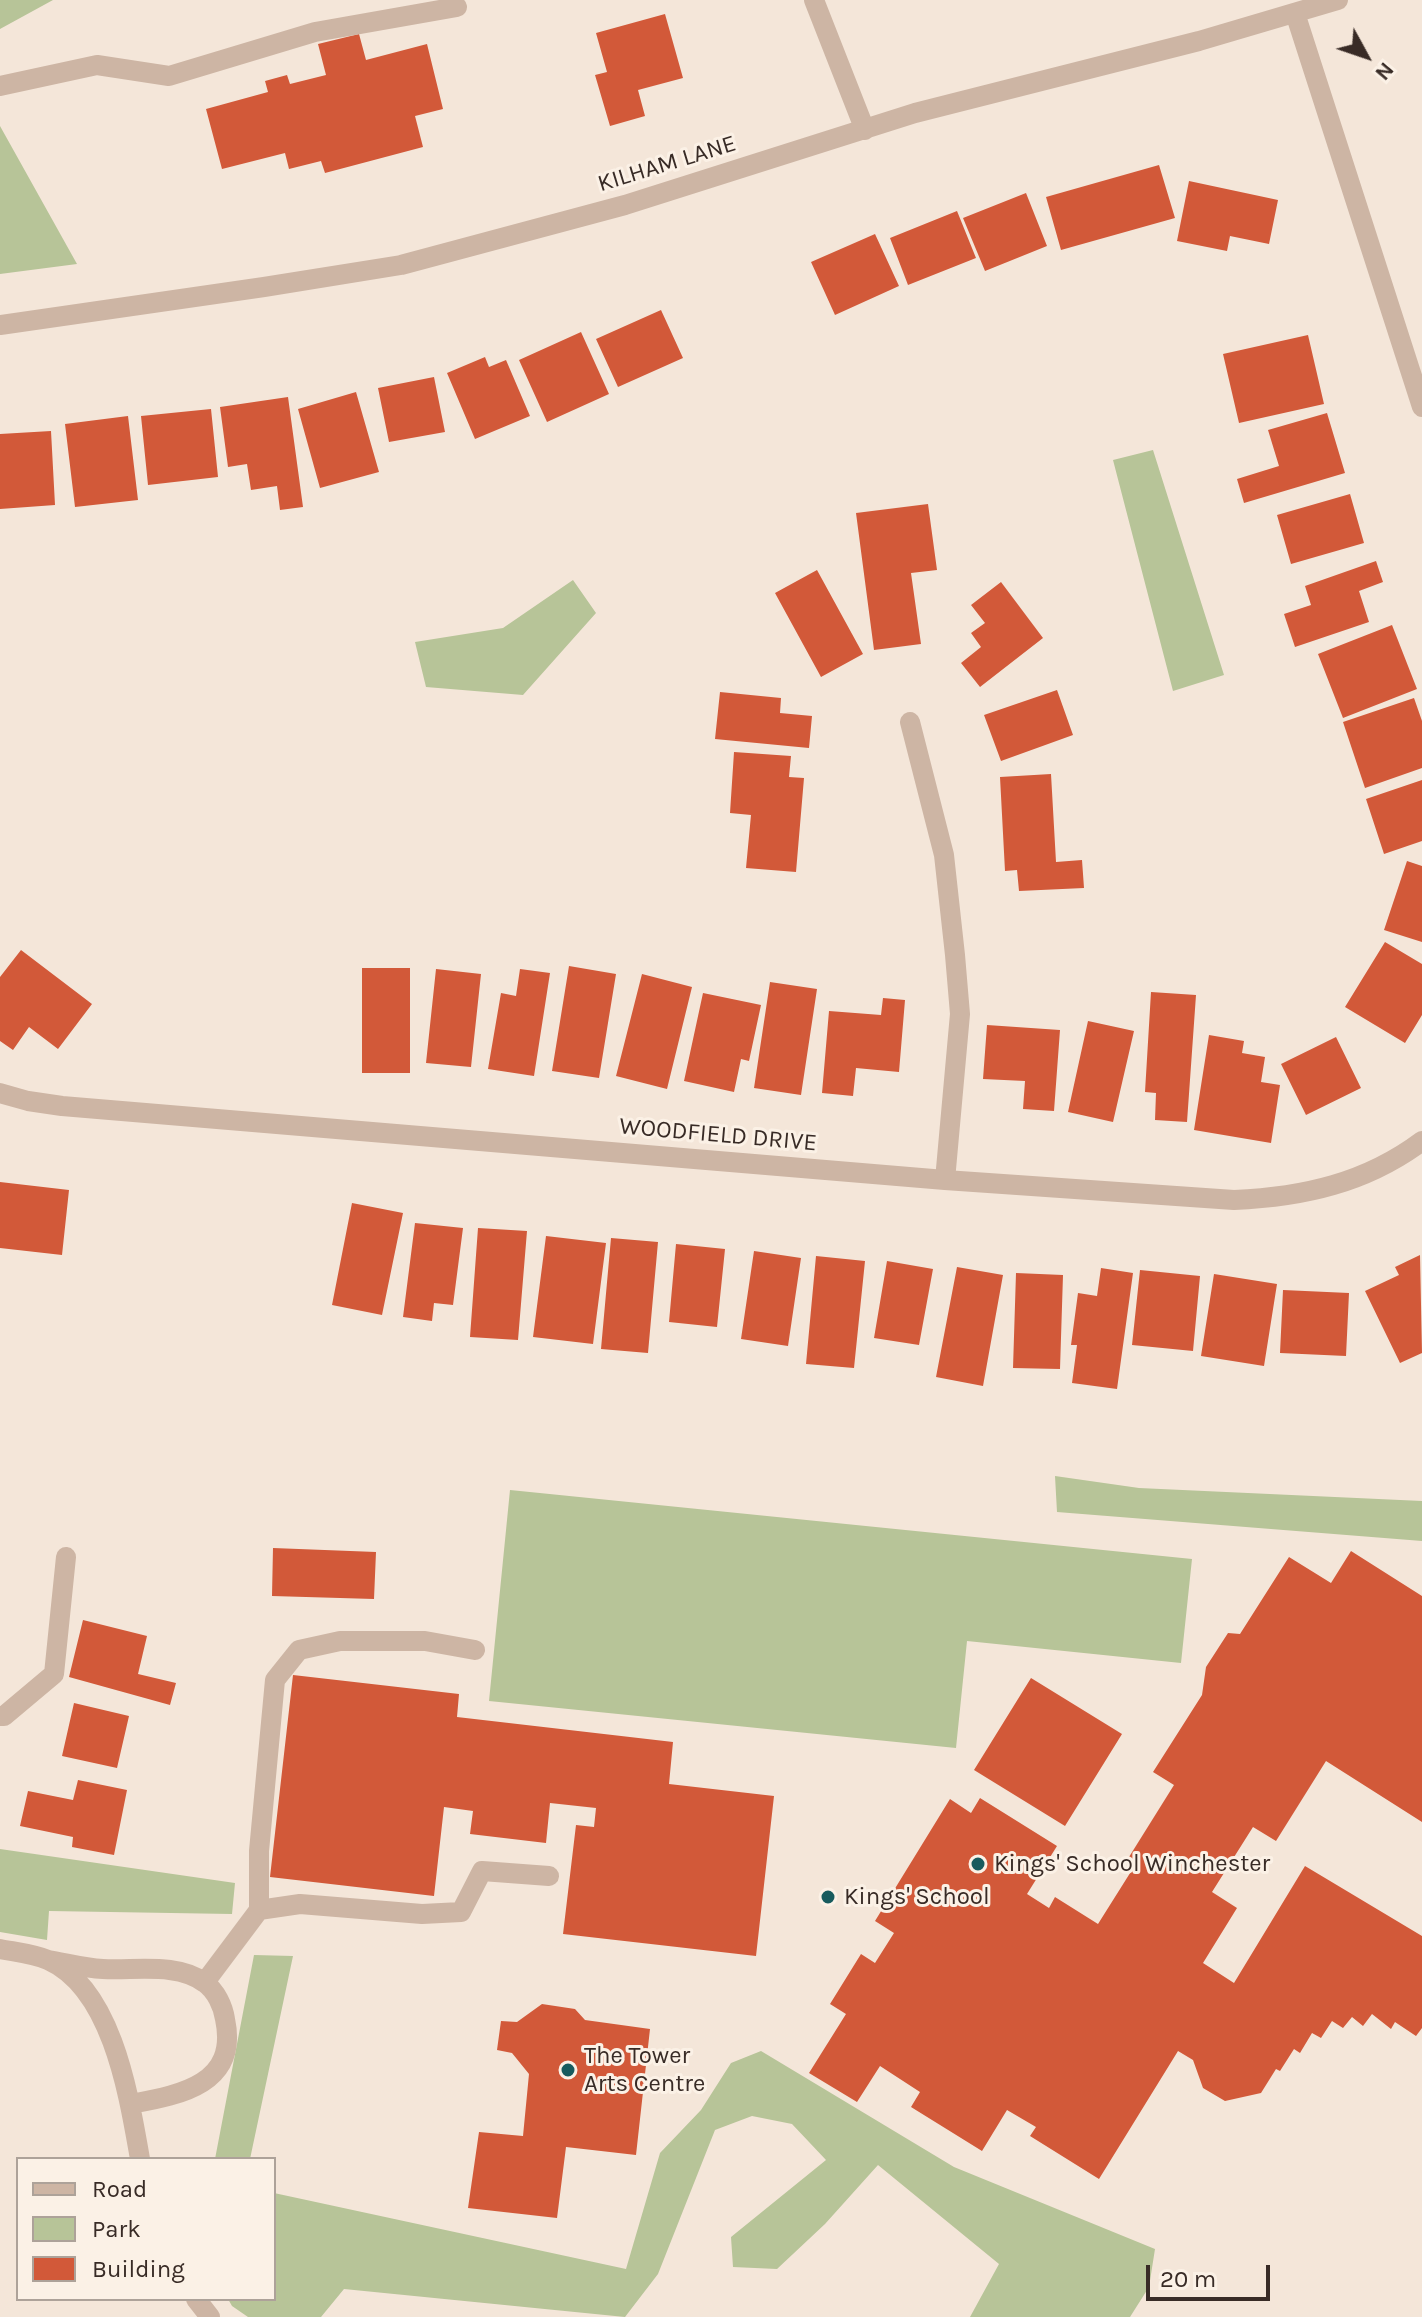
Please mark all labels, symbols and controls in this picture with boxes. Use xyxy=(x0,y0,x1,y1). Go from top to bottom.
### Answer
north arrow xyxy=(1326,16,1406,96)
text: N xyxy=(1369,57,1399,86)
street label: KILHAM LANE xyxy=(594,129,740,199)
street label: WOODFIELD DRIVE xyxy=(618,1112,818,1158)
place label: Kings' School Winchester xyxy=(994,1850,1270,1878)
marker: Kings' School Winchester xyxy=(969,1855,987,1873)
place label: Kings' School xyxy=(844,1883,990,1911)
marker: Kings' School xyxy=(819,1888,837,1906)
place label: The Tower Arts Centre xyxy=(584,2042,705,2098)
marker: The Tower Arts Centre xyxy=(559,2061,577,2079)
legend xyxy=(16,2157,276,2301)
text: Road xyxy=(92,2175,147,2203)
text: Park xyxy=(92,2215,141,2243)
scale bar xyxy=(1150,2249,1274,2299)
text: Building xyxy=(92,2255,185,2283)
text: 20 m xyxy=(1160,2265,1216,2293)

